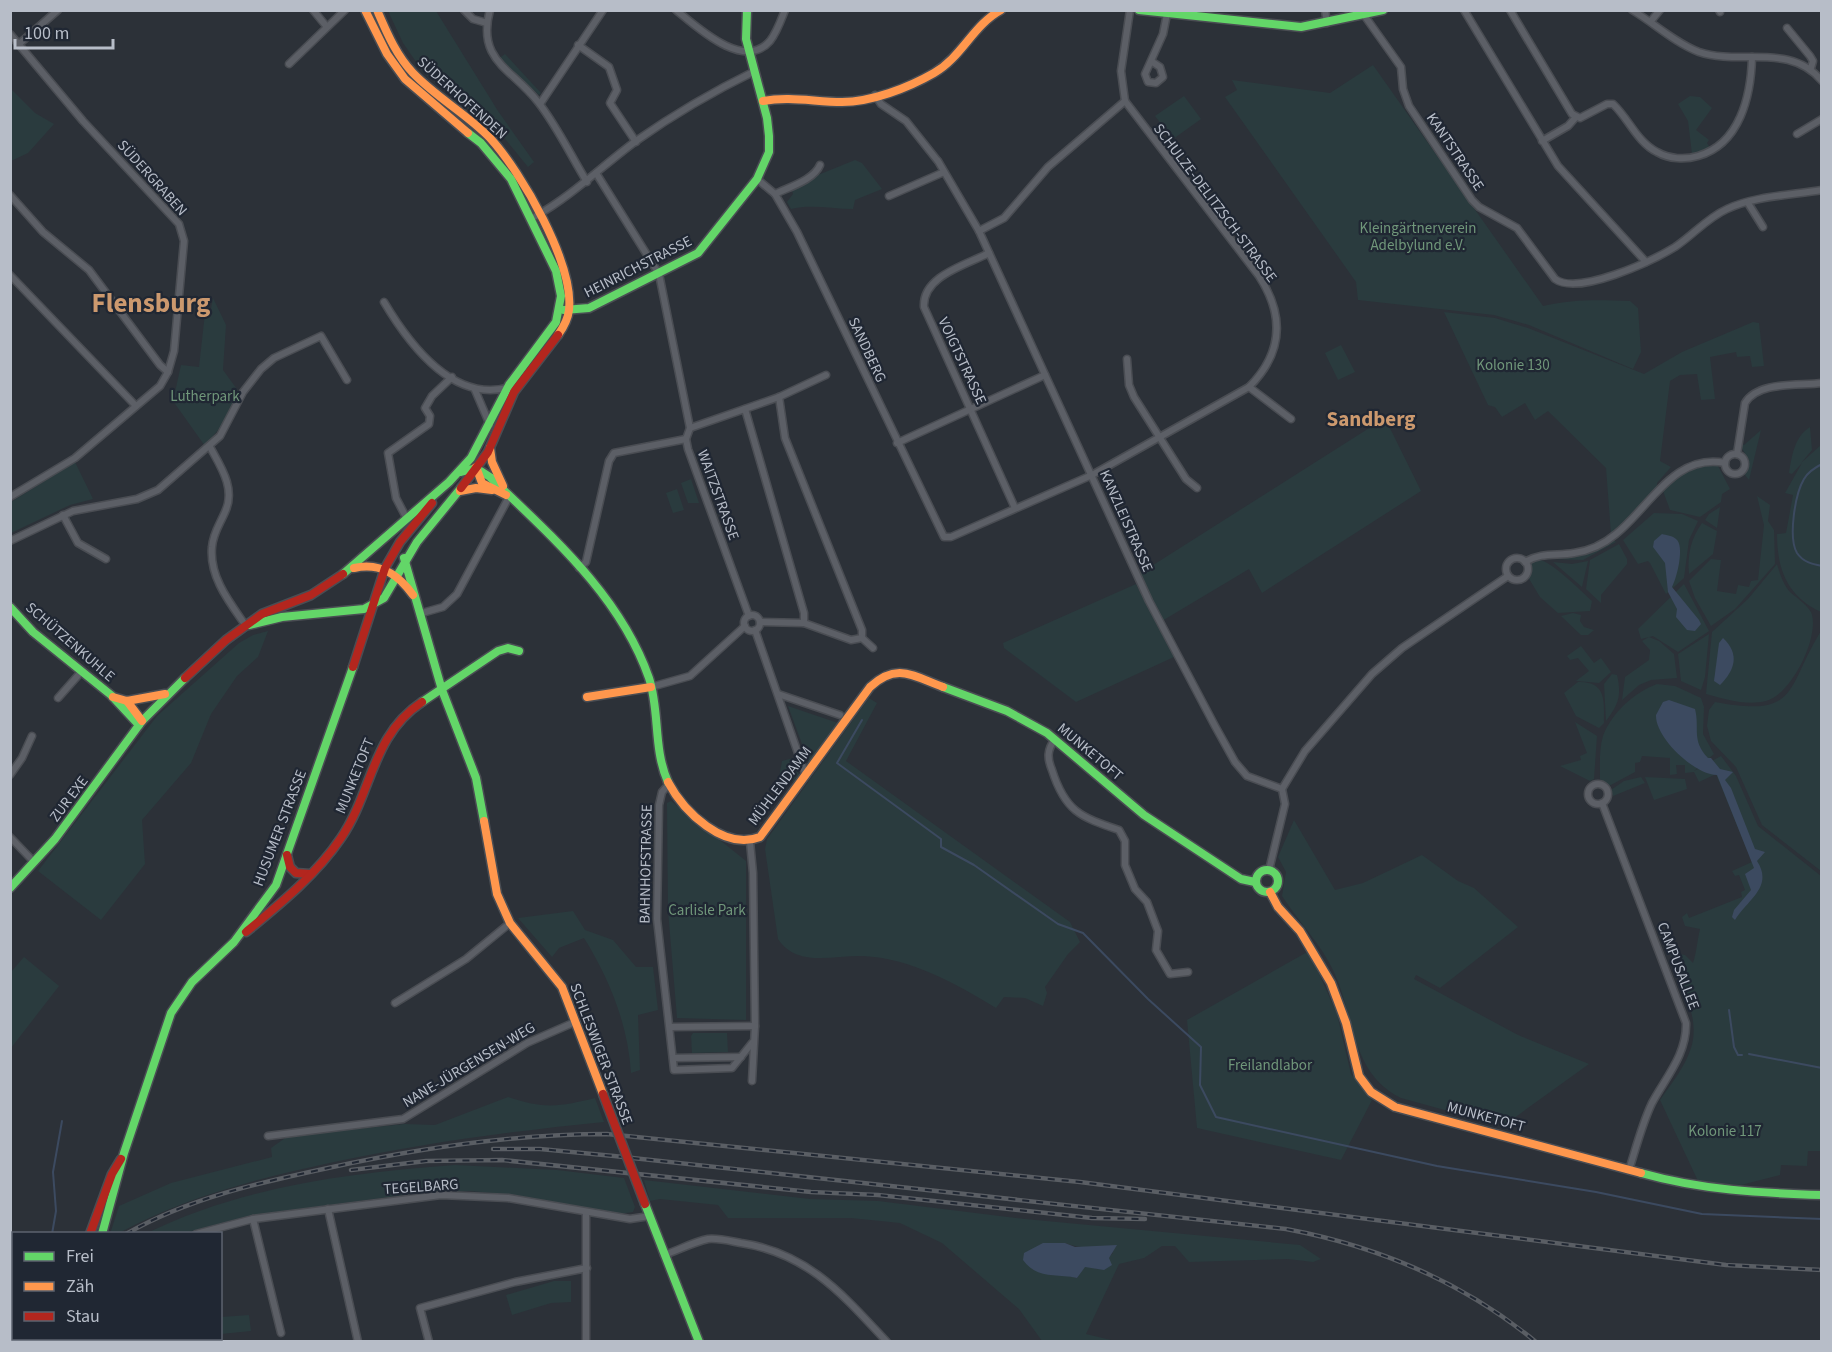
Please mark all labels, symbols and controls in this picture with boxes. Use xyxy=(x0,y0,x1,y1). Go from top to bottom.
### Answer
scale bar xyxy=(15,12,112,50)
text: 100 m xyxy=(24,21,69,46)
street label: SÜDERHOFENDEN xyxy=(412,52,512,144)
street label: KANTSTRASSE xyxy=(1421,109,1489,195)
street label: SCHULZE-DELITZSCH-STRASSE xyxy=(1148,119,1282,287)
street label: SÜDERGRABEN xyxy=(112,135,192,221)
park label: Kleingärtnerverein Adelbylund e.V. xyxy=(1359,218,1477,256)
street label: HEINRICHSTRASSE xyxy=(581,231,696,303)
district label: Flensburg xyxy=(92,284,211,323)
street label: SANDBERG xyxy=(843,314,891,386)
street label: VOIGTSTRASSE xyxy=(933,314,991,408)
park label: Kolonie 130 xyxy=(1476,355,1550,376)
park label: Lutherpark xyxy=(170,386,240,407)
district label: Sandberg xyxy=(1326,404,1416,434)
street label: WAITZSTRASSE xyxy=(692,447,744,543)
street label: KANZLEISTRASSE xyxy=(1094,467,1158,575)
street label: SCHÜTZENKUHLE xyxy=(21,597,119,687)
street label: MUNKETOFT xyxy=(1053,718,1127,786)
street label: MUNKETOFT xyxy=(330,735,380,817)
street label: MÜHLENDAMM xyxy=(743,742,817,830)
street label: HUSUMER STRASSE xyxy=(248,767,312,889)
street label: ZUR EXE xyxy=(45,772,93,826)
street label: BAHNHOFSTRASSE xyxy=(634,804,658,924)
park label: Carlisle Park xyxy=(668,900,746,921)
street label: CAMPUSALLEE xyxy=(1652,919,1704,1013)
street label: SCHLESWIGER STRASSE xyxy=(564,980,638,1128)
street label: NANE-JÜRGENSEN-WEG xyxy=(399,1017,539,1113)
park label: Freilandlabor xyxy=(1228,1055,1313,1076)
street label: MUNKETOFT xyxy=(1445,1097,1527,1137)
park label: Kolonie 117 xyxy=(1688,1121,1762,1142)
street label: TEGELBARG xyxy=(383,1174,459,1200)
legend xyxy=(12,1232,222,1340)
text: Frei xyxy=(66,1244,94,1269)
text: Zäh xyxy=(66,1274,94,1299)
text: Stau xyxy=(66,1304,100,1329)

